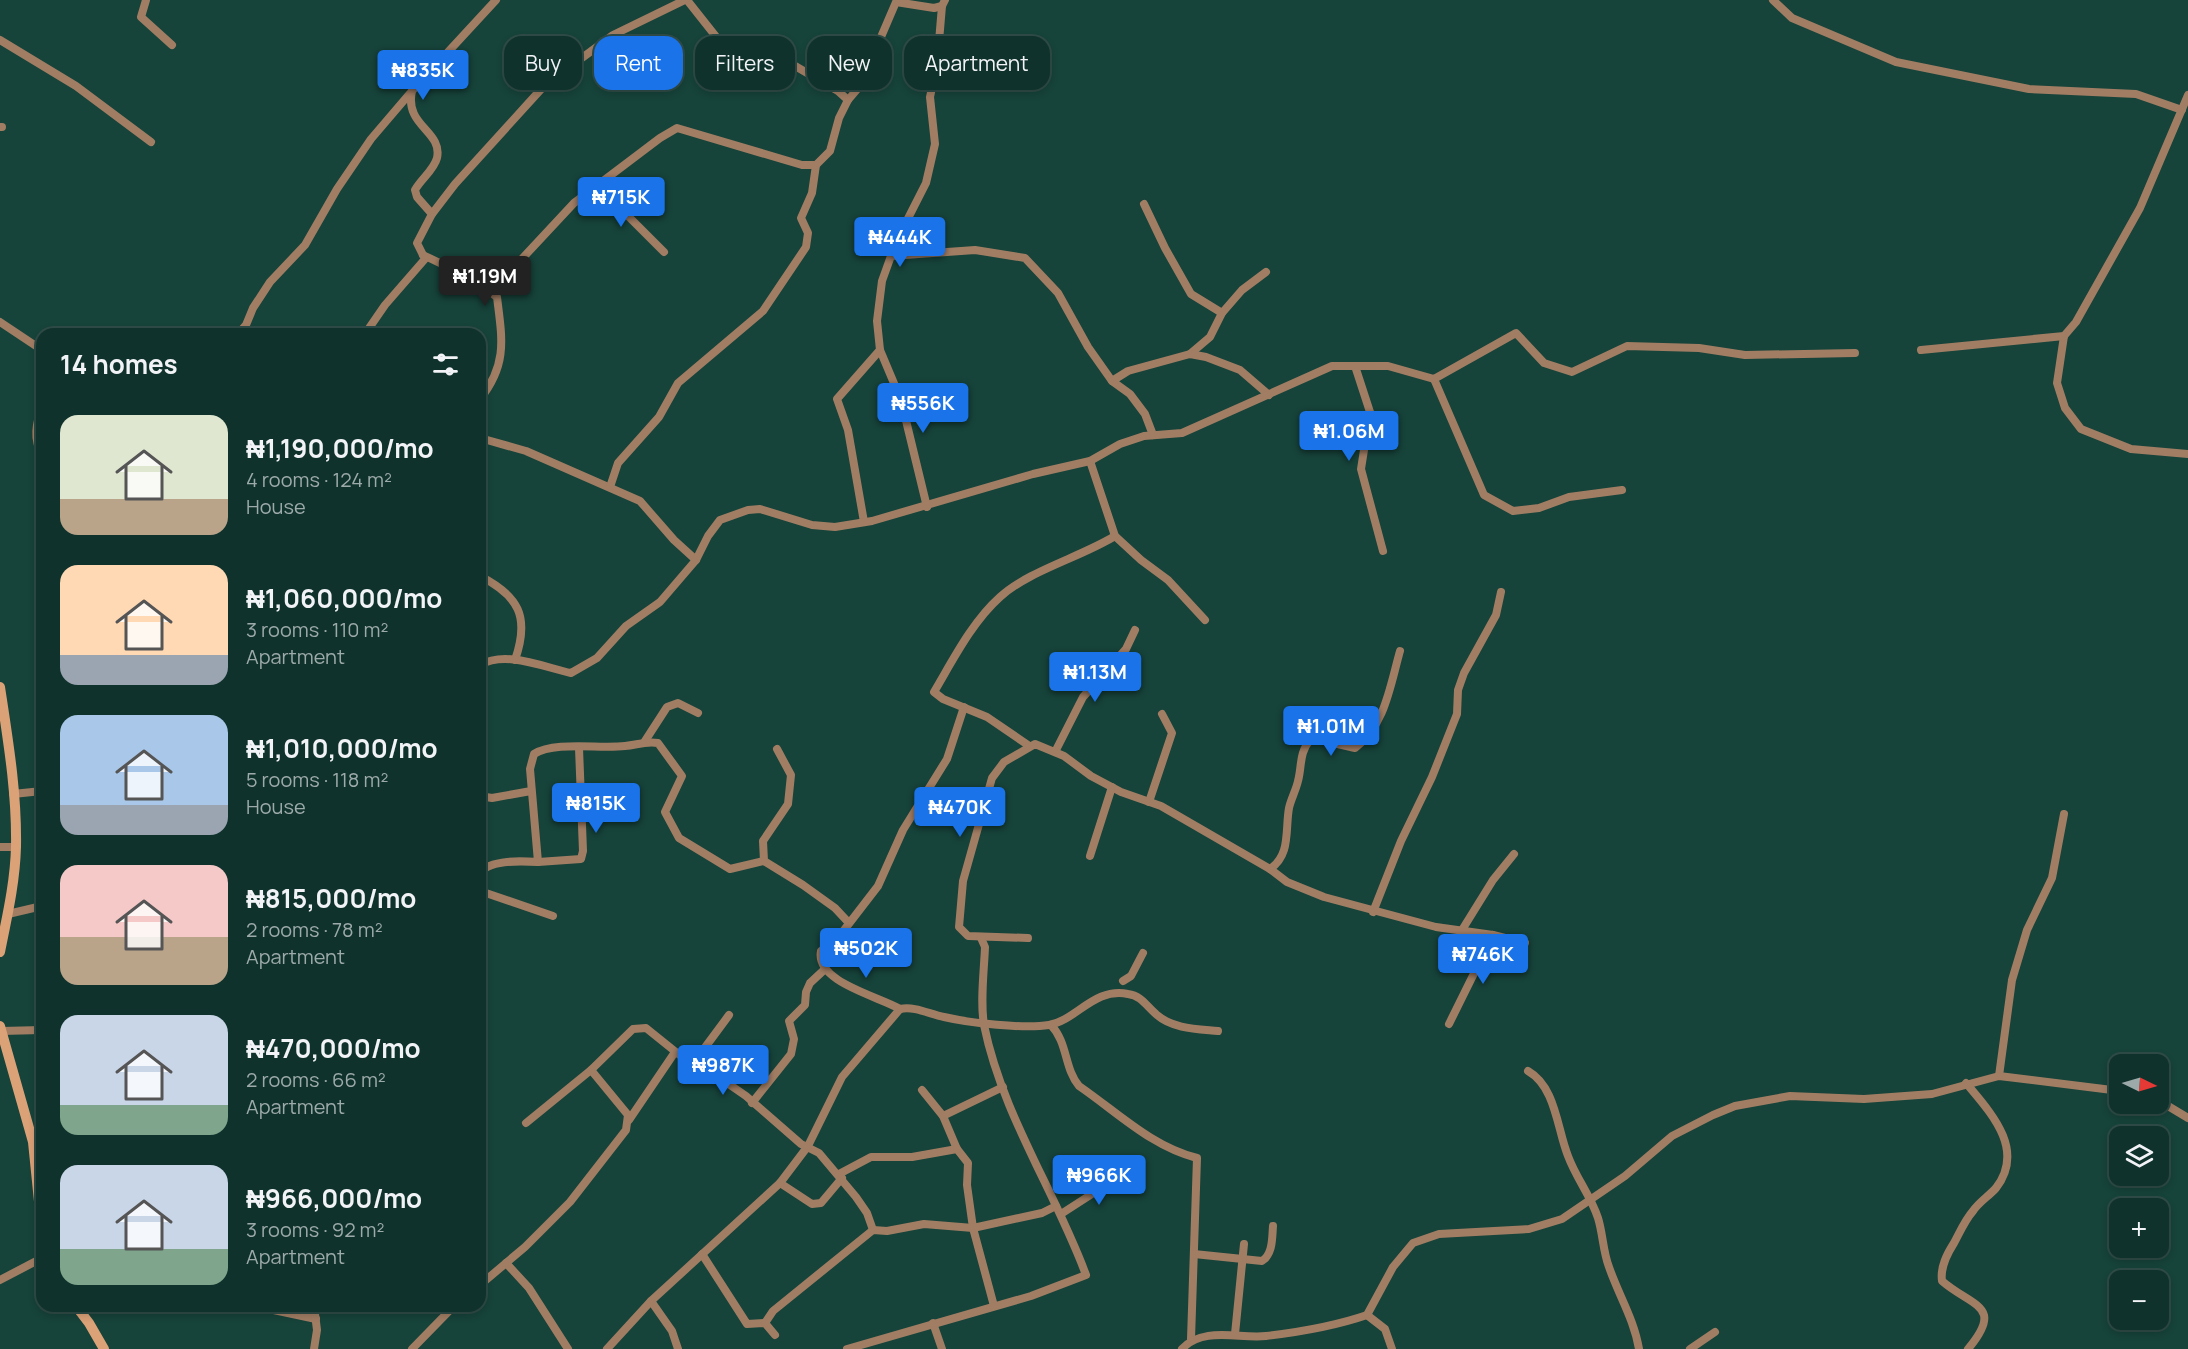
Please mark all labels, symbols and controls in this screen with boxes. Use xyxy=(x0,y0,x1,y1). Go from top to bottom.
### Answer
chip: Buy xyxy=(504,36,582,90)
chip: Rent xyxy=(594,36,683,90)
chip: Filters xyxy=(695,36,795,90)
chip: New xyxy=(807,36,892,90)
chip: Apartment xyxy=(904,36,1050,90)
pin: ₦835K xyxy=(381,50,465,101)
text: ₦835K xyxy=(392,56,454,83)
pin: ₦715K xyxy=(579,177,663,228)
text: ₦715K xyxy=(592,183,650,210)
pin: ₦444K xyxy=(858,217,942,268)
text: ₦444K xyxy=(868,223,932,250)
pin: ₦1.19M xyxy=(436,256,534,307)
text: ₦1.19M xyxy=(453,262,517,289)
text: 14 homes xyxy=(60,346,178,382)
icon: filters xyxy=(429,348,462,381)
pin: ₦556K xyxy=(881,383,965,434)
text: ₦556K xyxy=(891,389,955,416)
pin: ₦1.06M xyxy=(1300,411,1398,462)
text: ₦1.06M xyxy=(1313,417,1385,444)
text: ₦1,190,000/mo xyxy=(246,430,433,466)
icon: home xyxy=(108,439,180,511)
text: 4 rooms · 124 m² xyxy=(246,466,392,493)
text: House xyxy=(246,493,306,520)
text: ₦1,060,000/mo xyxy=(246,580,442,616)
icon: home xyxy=(108,589,180,661)
text: 3 rooms · 110 m² xyxy=(246,616,388,643)
text: Apartment xyxy=(246,643,345,670)
pin: ₦1.13M xyxy=(1046,652,1144,703)
text: ₦1.13M xyxy=(1063,658,1127,685)
pin: ₦1.01M xyxy=(1282,706,1380,757)
text: ₦1.01M xyxy=(1297,712,1365,739)
text: ₦1,010,000/mo xyxy=(246,730,438,766)
icon: home xyxy=(108,739,180,811)
text: 5 rooms · 118 m² xyxy=(246,766,388,793)
pin: ₦815K xyxy=(554,783,638,834)
pin: ₦470K xyxy=(918,787,1002,838)
text: ₦815K xyxy=(566,789,626,816)
text: House xyxy=(246,793,306,820)
text: ₦470K xyxy=(928,793,992,820)
text: ₦815,000/mo xyxy=(246,880,416,916)
icon: home xyxy=(108,889,180,961)
text: 2 rooms · 78 m² xyxy=(246,916,383,943)
pin: ₦502K xyxy=(824,928,908,979)
text: ₦502K xyxy=(834,934,898,961)
pin: ₦746K xyxy=(1441,934,1525,985)
text: ₦746K xyxy=(1452,940,1514,967)
text: Apartment xyxy=(246,943,345,970)
text: ₦470,000/mo xyxy=(246,1030,421,1066)
icon: home xyxy=(108,1039,180,1111)
pin: ₦987K xyxy=(681,1045,765,1096)
text: ₦987K xyxy=(692,1051,754,1078)
north arrow xyxy=(2109,1054,2169,1114)
map controls xyxy=(2109,1054,2169,1330)
text: 2 rooms · 66 m² xyxy=(246,1066,386,1093)
text: Apartment xyxy=(246,1093,345,1120)
button: layers xyxy=(2109,1126,2169,1186)
pin: ₦966K xyxy=(1057,1155,1141,1206)
text: ₦966K xyxy=(1067,1161,1131,1188)
text: ₦966,000/mo xyxy=(246,1180,422,1216)
icon: home xyxy=(108,1189,180,1261)
button: + xyxy=(2109,1198,2169,1258)
text: 3 rooms · 92 m² xyxy=(246,1216,385,1243)
text: Apartment xyxy=(246,1243,345,1270)
button: − xyxy=(2109,1270,2169,1330)

